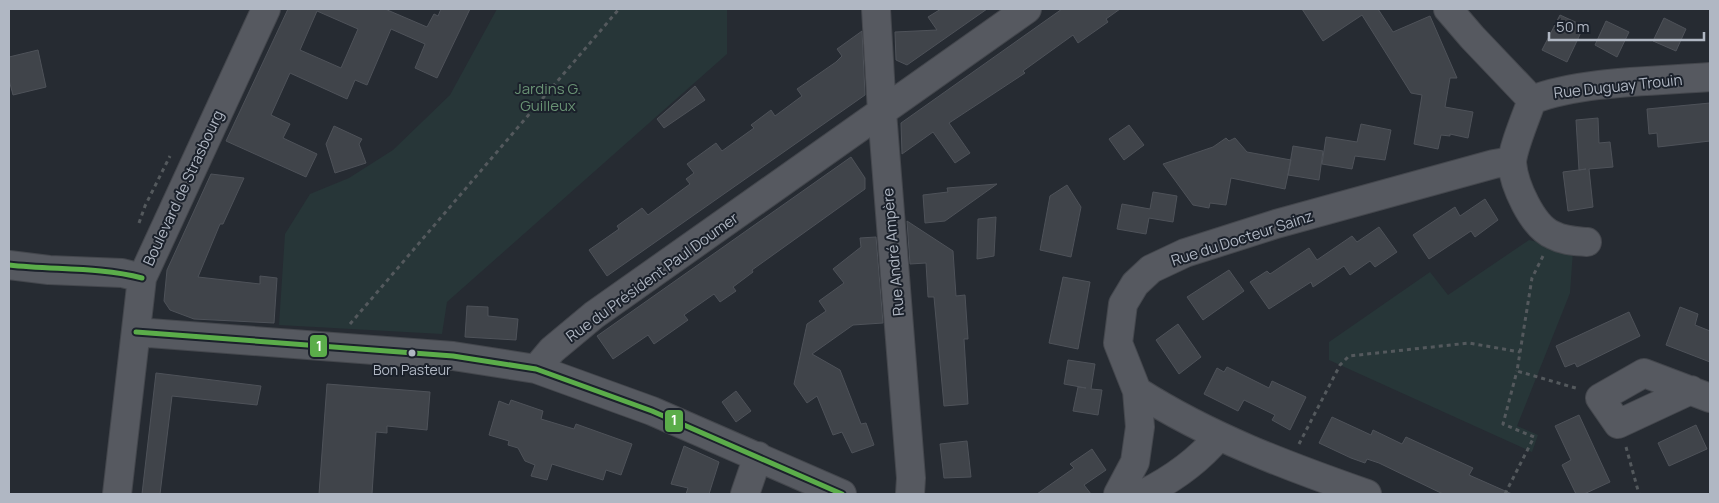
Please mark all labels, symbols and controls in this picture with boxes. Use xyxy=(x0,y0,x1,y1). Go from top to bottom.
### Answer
scale bar xyxy=(1549,10,1704,42)
text: 50 m xyxy=(1556,16,1590,37)
street label: Rue Duguay Trouin xyxy=(1553,69,1684,103)
park label: Jardins G. Guilleux xyxy=(515,78,581,116)
street label: Boulevard de Strasbourg xyxy=(138,107,228,269)
street label: Rue André Ampère xyxy=(877,187,909,317)
street label: Rue du Docteur Sainz xyxy=(1168,205,1316,271)
street label: Rue du Président Paul Doumer xyxy=(562,207,743,347)
line badge: 1 xyxy=(309,334,328,358)
text: 1 xyxy=(316,336,322,355)
marker: Bon Pasteur xyxy=(407,348,417,358)
place label: Bon Pasteur xyxy=(373,360,451,379)
line badge: 1 xyxy=(664,409,684,433)
text: 1 xyxy=(671,410,677,429)

